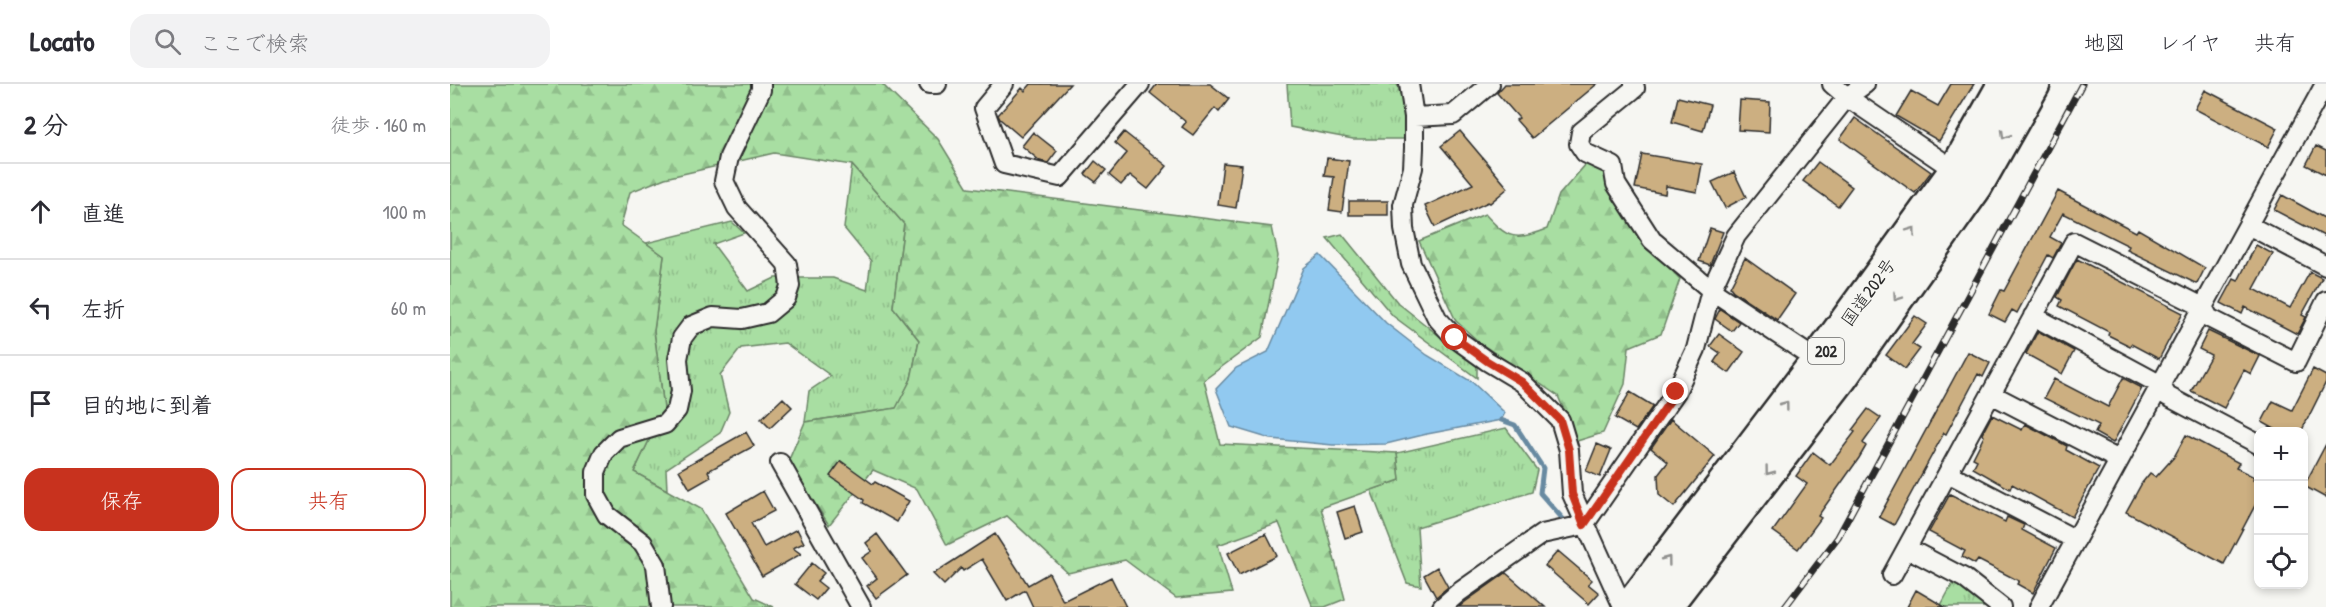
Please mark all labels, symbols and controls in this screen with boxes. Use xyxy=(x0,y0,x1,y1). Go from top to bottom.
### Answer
search box xyxy=(130,14,550,68)
text: Locato xyxy=(30,22,94,60)
icon: search xyxy=(151,25,184,58)
text: ここで検索 xyxy=(199,28,309,58)
text: 地図 xyxy=(2084,28,2126,57)
text: レイヤ xyxy=(2159,28,2221,57)
text: 共有 xyxy=(2254,28,2296,57)
text: 2 分 xyxy=(24,107,68,142)
text: 徒歩 · 160 m xyxy=(330,111,426,138)
one-way arrow xyxy=(2000,129,2012,139)
icon: ahead xyxy=(24,195,57,228)
text: 直進 xyxy=(81,198,125,228)
text: 100 m xyxy=(383,198,426,225)
one-way arrow xyxy=(1905,227,1916,238)
street label: 国道202号 xyxy=(1835,253,1901,331)
icon: left xyxy=(24,291,57,324)
one-way arrow xyxy=(1893,291,1904,302)
text: 左折 xyxy=(81,294,125,324)
text: 60 m xyxy=(391,294,426,321)
route start xyxy=(1441,324,1467,350)
road number: 202 xyxy=(1808,338,1844,364)
route end xyxy=(1662,378,1688,404)
icon: arrive xyxy=(24,387,57,420)
text: 目的地に到着 xyxy=(81,390,213,420)
one-way arrow xyxy=(1777,401,1788,412)
map controls xyxy=(2254,427,2308,589)
button: + xyxy=(2254,427,2308,481)
one-way arrow xyxy=(1765,464,1776,475)
button: 保存 xyxy=(24,468,219,531)
button: 共有 xyxy=(231,468,426,531)
button: − xyxy=(2254,481,2308,535)
button: locate xyxy=(2254,535,2308,589)
one-way arrow xyxy=(1659,556,1670,567)

